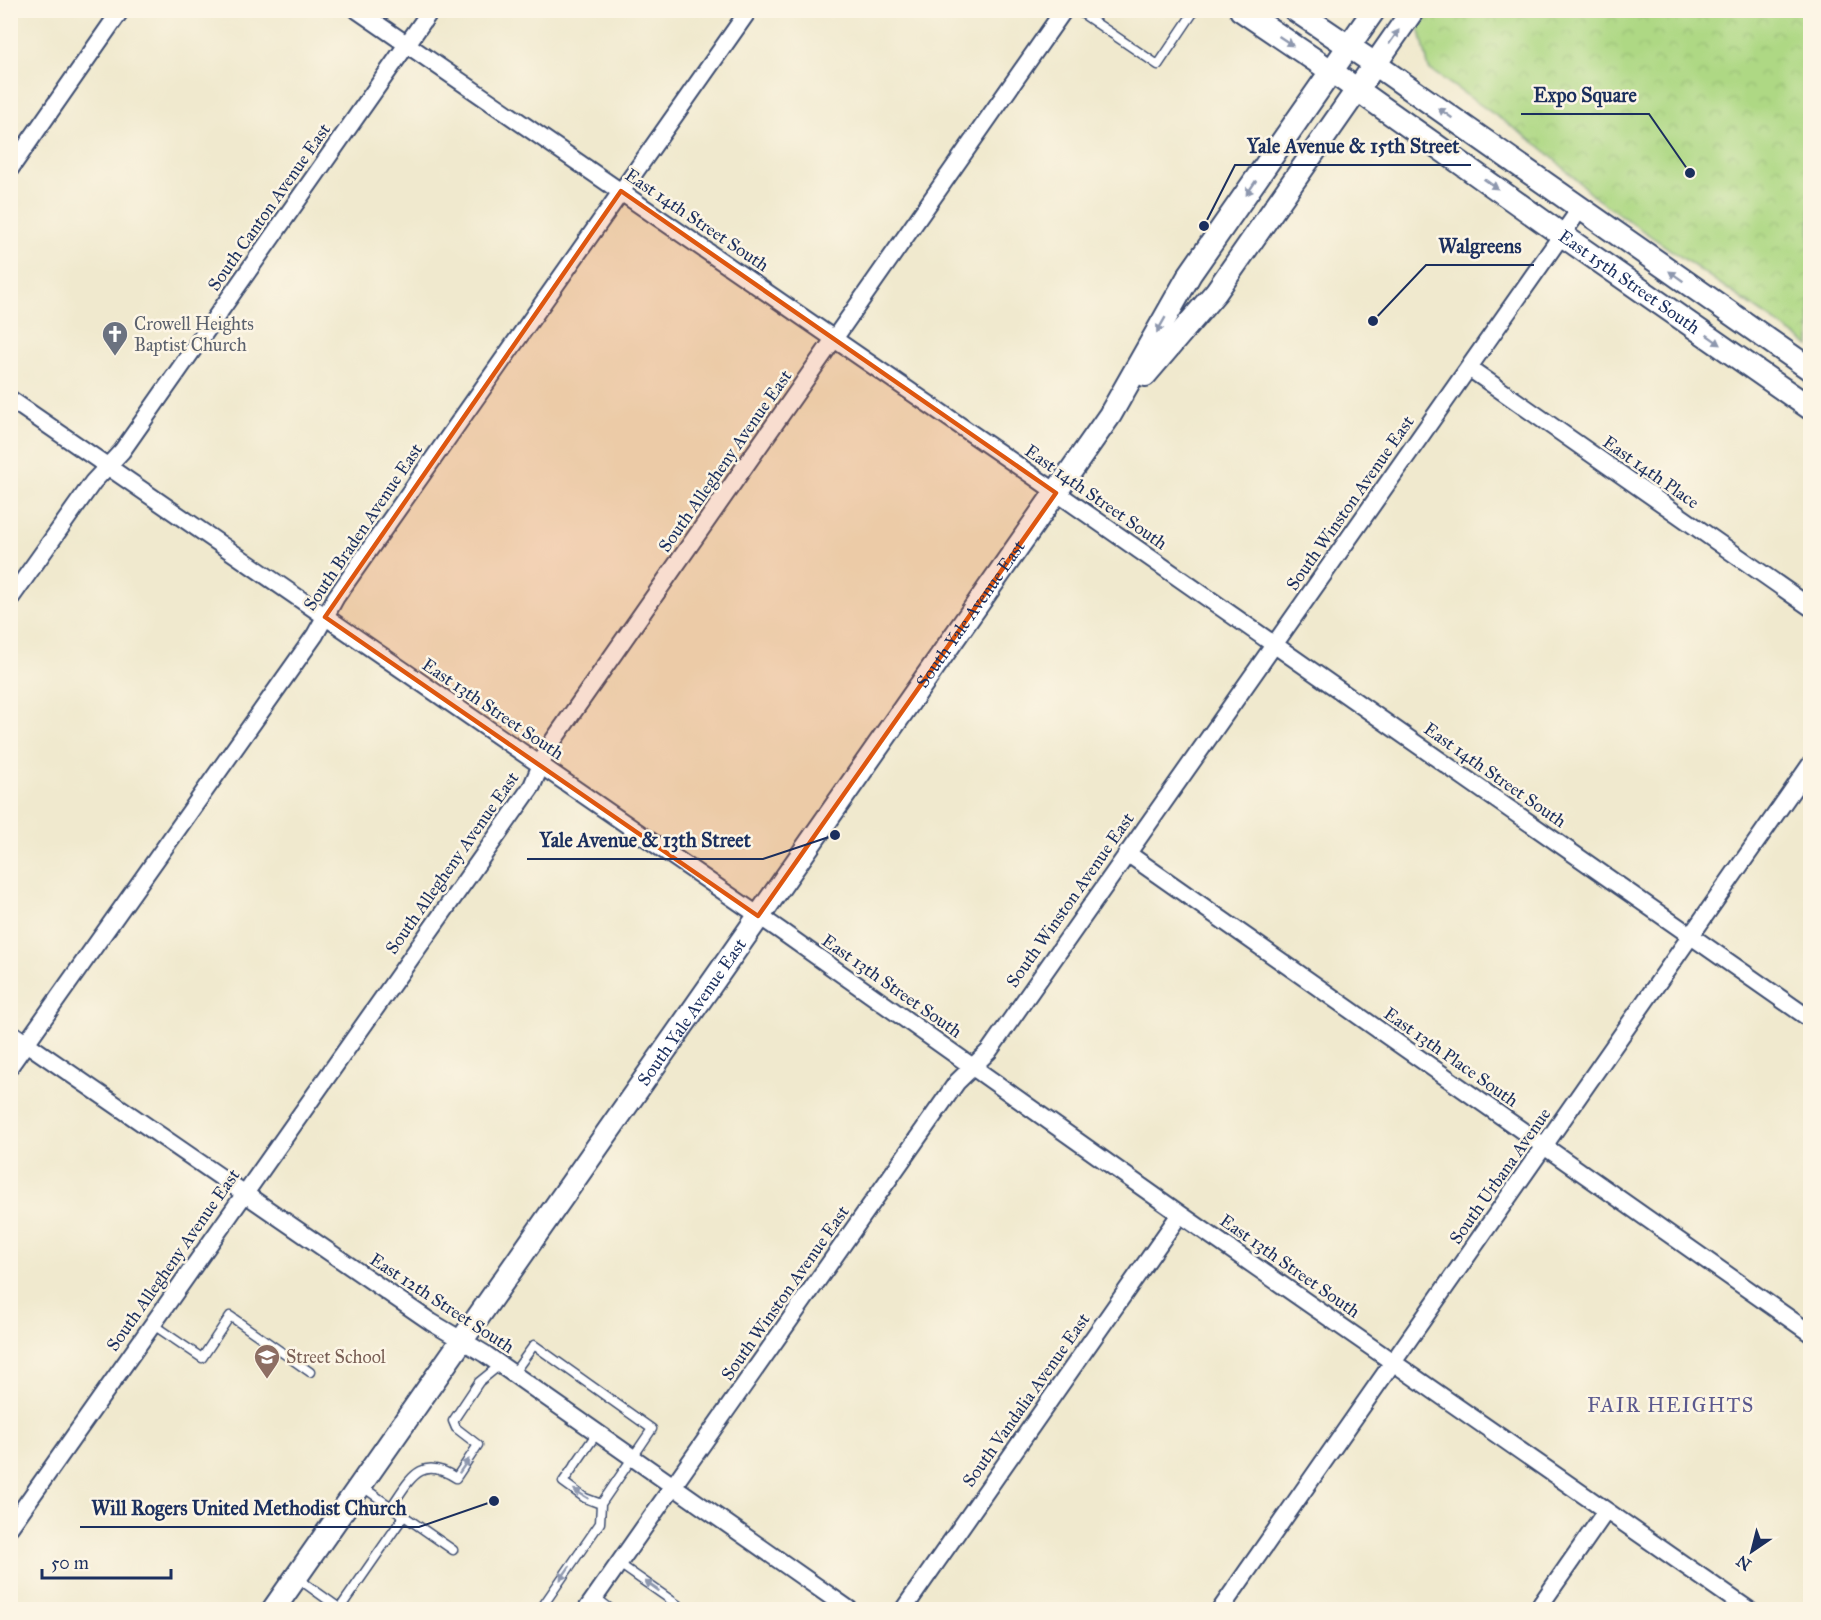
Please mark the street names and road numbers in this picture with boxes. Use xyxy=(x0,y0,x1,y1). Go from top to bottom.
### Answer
street label: South Canton Avenue East xyxy=(203,118,336,295)
street label: East 14th Street South xyxy=(621,164,773,276)
street label: East 15th Street South xyxy=(1554,225,1704,339)
street label: South Allegheny Avenue East xyxy=(654,365,798,557)
street label: South Winston Avenue East xyxy=(1281,411,1419,595)
street label: East 14th Place xyxy=(1599,431,1703,513)
street label: South Braden Avenue East xyxy=(299,439,428,615)
street label: East 14th Street South xyxy=(1021,440,1171,554)
street label: South Yale Avenue East xyxy=(911,536,1030,692)
street label: East 13th Street South xyxy=(418,653,568,765)
street label: East 14th Street South xyxy=(1420,718,1570,832)
street label: South Allegheny Avenue East xyxy=(381,767,525,959)
street label: South Winston Avenue East xyxy=(1001,808,1139,992)
street label: East 13th Street South xyxy=(818,929,966,1043)
street label: South Yale Avenue East xyxy=(633,934,751,1090)
street label: East 13th Place South xyxy=(1380,1002,1522,1112)
street label: South Urbana Avenue xyxy=(1445,1104,1555,1248)
street label: South Allegheny Avenue East xyxy=(102,1164,246,1356)
street label: South Winston Avenue East xyxy=(716,1201,854,1385)
street label: East 13th Street South xyxy=(1216,1209,1364,1323)
street label: East 12th Street South xyxy=(366,1248,518,1358)
street label: South Vandalia Avenue East xyxy=(958,1308,1095,1491)

